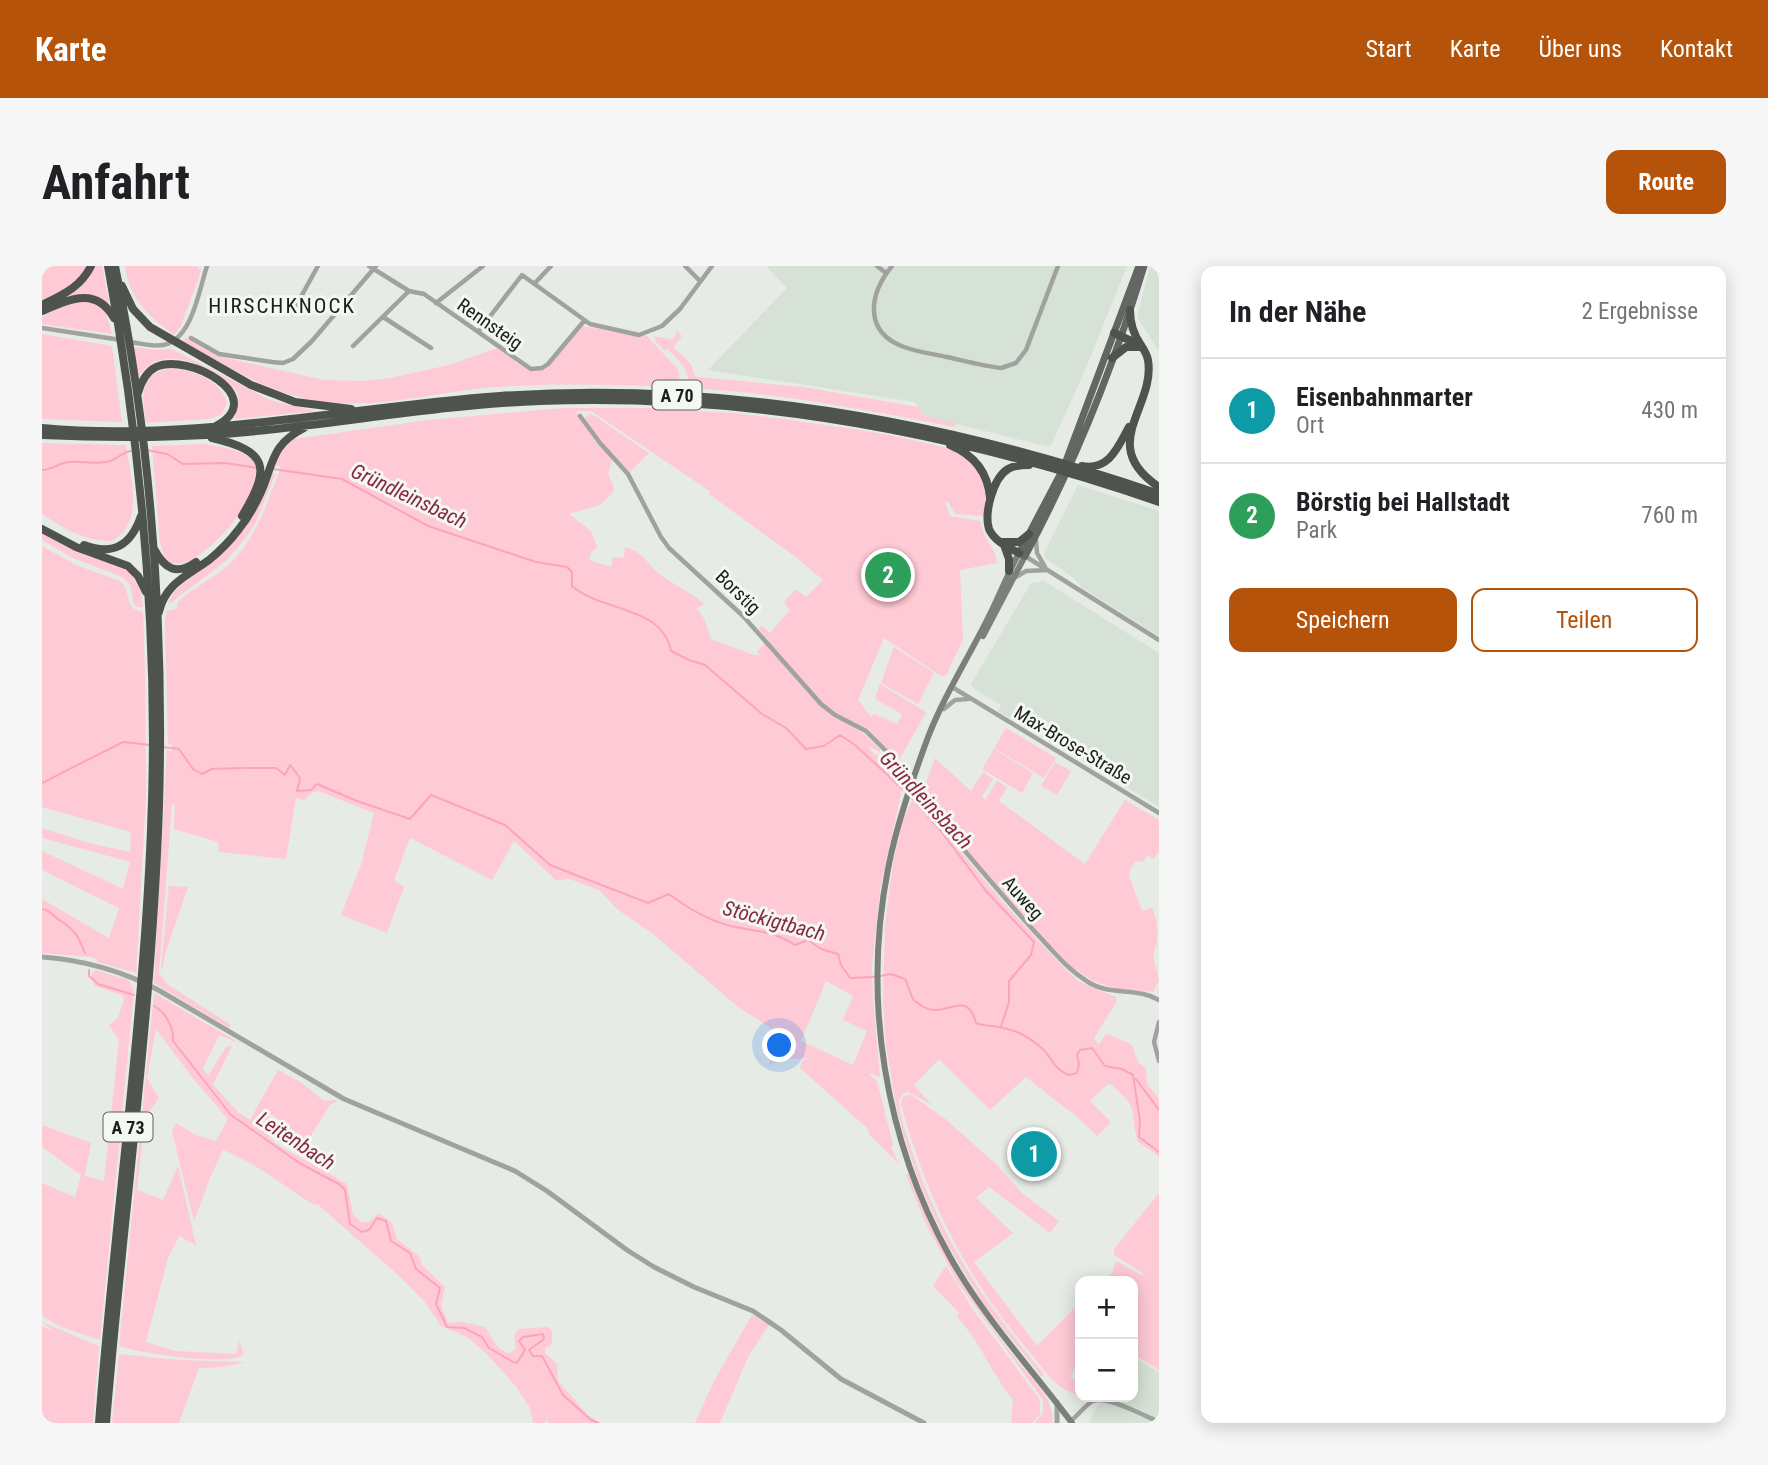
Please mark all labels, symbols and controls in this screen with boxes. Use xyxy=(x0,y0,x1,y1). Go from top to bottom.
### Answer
text: Karte xyxy=(35,30,106,69)
text: Start xyxy=(1366,35,1412,63)
text: Karte xyxy=(1450,35,1500,63)
text: Über uns xyxy=(1538,35,1622,63)
text: Kontakt xyxy=(1660,35,1733,63)
button: Route xyxy=(1606,150,1726,214)
text: Anfahrt xyxy=(42,154,190,211)
street label: Rennsteig xyxy=(453,293,527,355)
district label: HIRSCHKNOCK xyxy=(208,294,356,318)
text: In der Nähe xyxy=(1229,294,1366,329)
text: 2 Ergebnisse xyxy=(1581,298,1698,325)
road number: A 70 xyxy=(652,380,702,410)
text: Eisenbahnmarter xyxy=(1296,382,1473,412)
text: 1 xyxy=(1246,397,1258,424)
text: 430 m xyxy=(1641,397,1698,424)
text: Ort xyxy=(1296,412,1324,439)
water label: Gründleinsbach xyxy=(347,459,471,533)
text: Börstig bei Hallstadt xyxy=(1296,487,1510,517)
text: 2 xyxy=(1246,502,1258,529)
text: 760 m xyxy=(1641,502,1698,529)
text: Park xyxy=(1296,517,1337,544)
pin: 2 xyxy=(865,549,911,601)
street label: Borstig xyxy=(711,565,765,619)
button: Speichern xyxy=(1229,588,1457,652)
button: Teilen xyxy=(1471,588,1698,652)
street label: Max-Brose-Straße xyxy=(1010,701,1136,789)
water label: Gründleinsbach xyxy=(875,746,977,854)
street label: Auweg xyxy=(998,871,1048,925)
water label: Stöckigtbach xyxy=(720,896,828,946)
your location xyxy=(762,1028,796,1062)
water label: Leitenbach xyxy=(252,1107,340,1175)
road number: A 73 xyxy=(104,1112,152,1142)
pin: 1 xyxy=(1011,1128,1057,1180)
map controls xyxy=(1075,1276,1138,1402)
button: + xyxy=(1075,1276,1138,1339)
button: − xyxy=(1075,1339,1138,1402)

